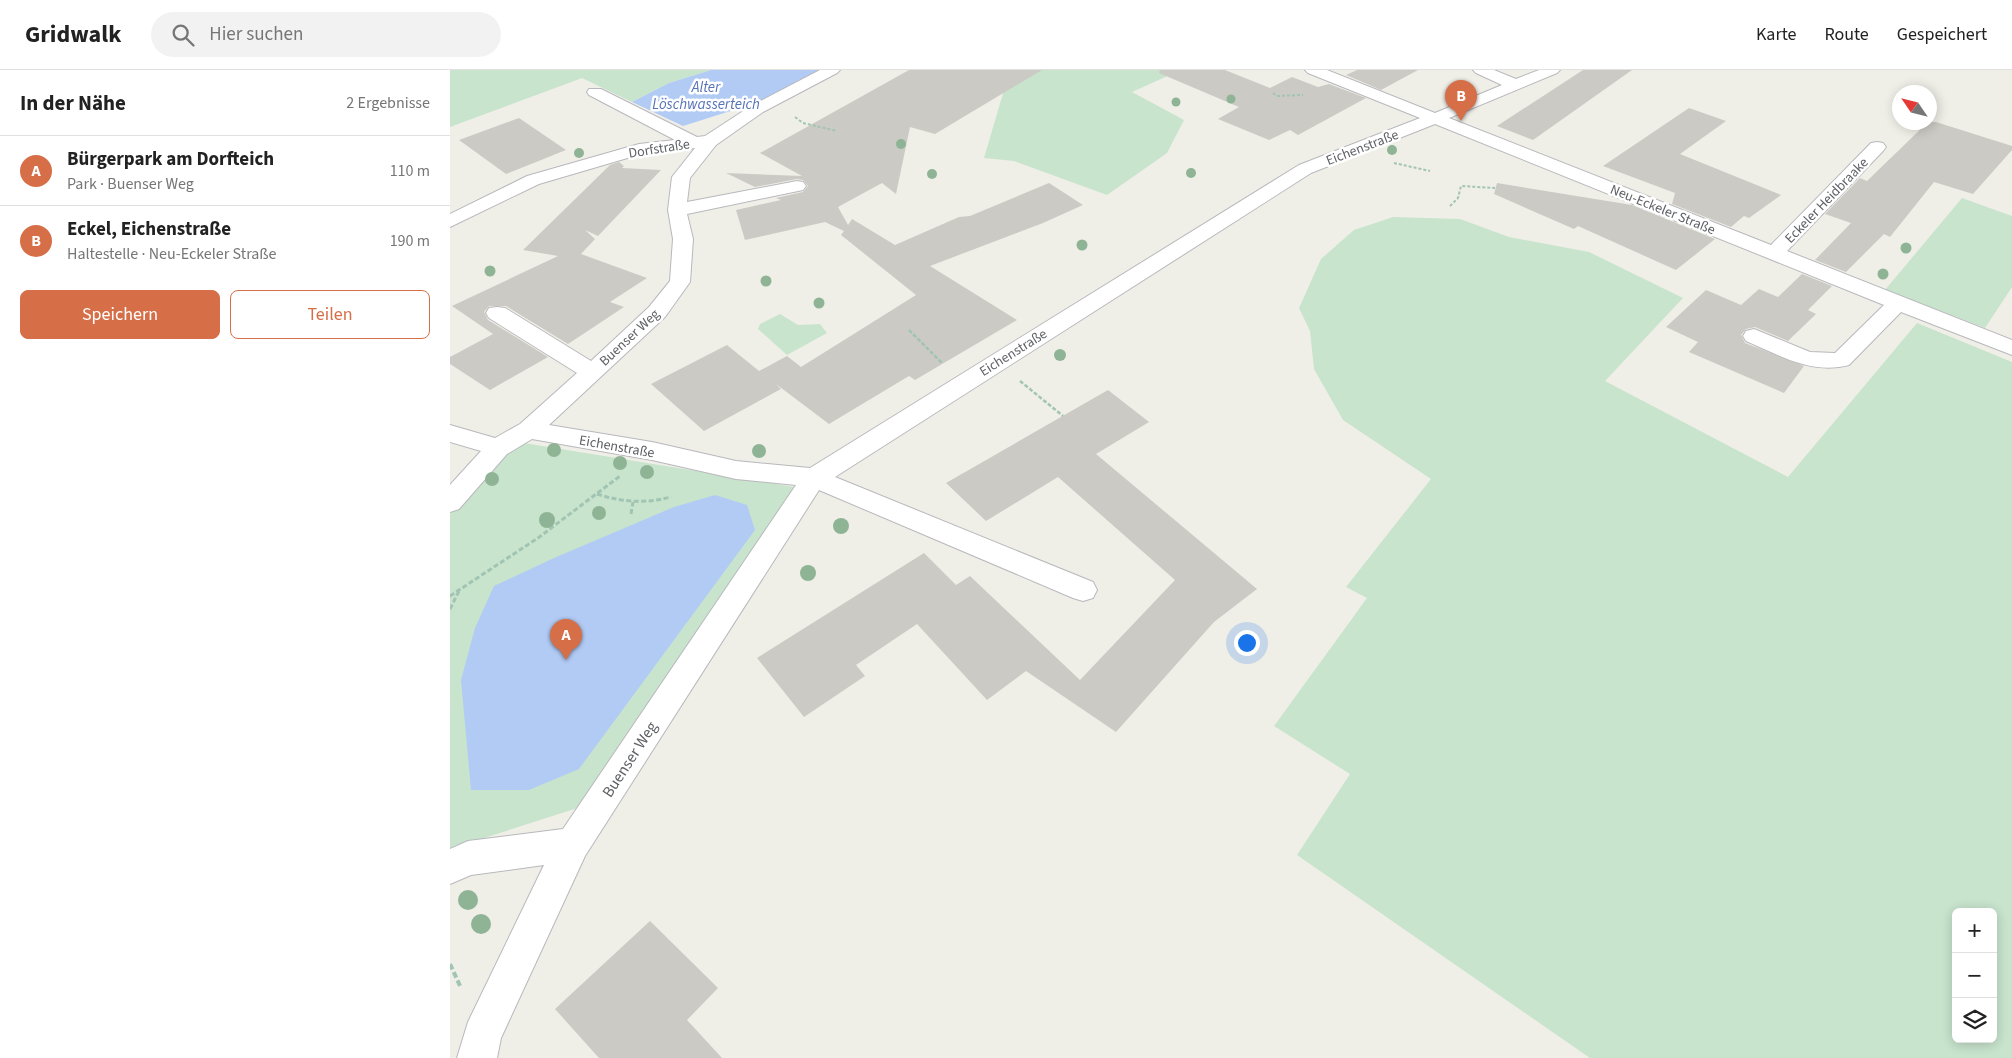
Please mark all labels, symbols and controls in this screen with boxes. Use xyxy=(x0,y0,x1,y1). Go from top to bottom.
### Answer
search box xyxy=(151,12,501,57)
text: Gridwalk xyxy=(25,17,121,52)
icon: search xyxy=(169,21,197,49)
text: Hier suchen xyxy=(209,21,303,48)
text: Karte xyxy=(1756,22,1796,47)
text: Route xyxy=(1824,22,1869,47)
text: Gespeichert xyxy=(1897,22,1987,47)
water label: Alter Löschwasserteich xyxy=(652,77,760,115)
pin: B xyxy=(1445,80,1477,121)
north arrow xyxy=(1892,85,1937,130)
text: In der Nähe xyxy=(20,88,126,118)
text: 2 Ergebnisse xyxy=(346,92,430,114)
street label: Eichenstraße xyxy=(1323,125,1402,171)
street label: Dorfstraße xyxy=(627,134,691,164)
text: Bürgerpark am Dorfteich xyxy=(67,146,274,173)
street label: Eckeler Heidbraake xyxy=(1780,153,1873,248)
text: A xyxy=(31,160,41,182)
text: 110 m xyxy=(390,160,430,182)
text: Park · Buenser Weg xyxy=(67,173,194,195)
street label: Neu-Eckeler Straße xyxy=(1607,180,1718,240)
text: Eckel, Eichenstraße xyxy=(67,216,231,243)
text: B xyxy=(31,230,41,252)
text: 190 m xyxy=(390,230,430,252)
text: Haltestelle · Neu-Eckeler Straße xyxy=(67,243,277,265)
button: Speichern xyxy=(20,290,220,339)
button: Teilen xyxy=(230,290,430,339)
street label: Buenser Weg xyxy=(595,305,664,371)
street label: Eichenstraße xyxy=(976,324,1051,382)
street label: Eichenstraße xyxy=(577,431,656,463)
pin: A xyxy=(550,619,582,660)
your location xyxy=(1234,630,1260,656)
street label: Buenser Weg xyxy=(597,717,663,802)
map controls xyxy=(1952,908,1997,1043)
button: + xyxy=(1952,908,1997,953)
button: − xyxy=(1952,953,1997,998)
button: layers xyxy=(1952,998,1997,1043)

